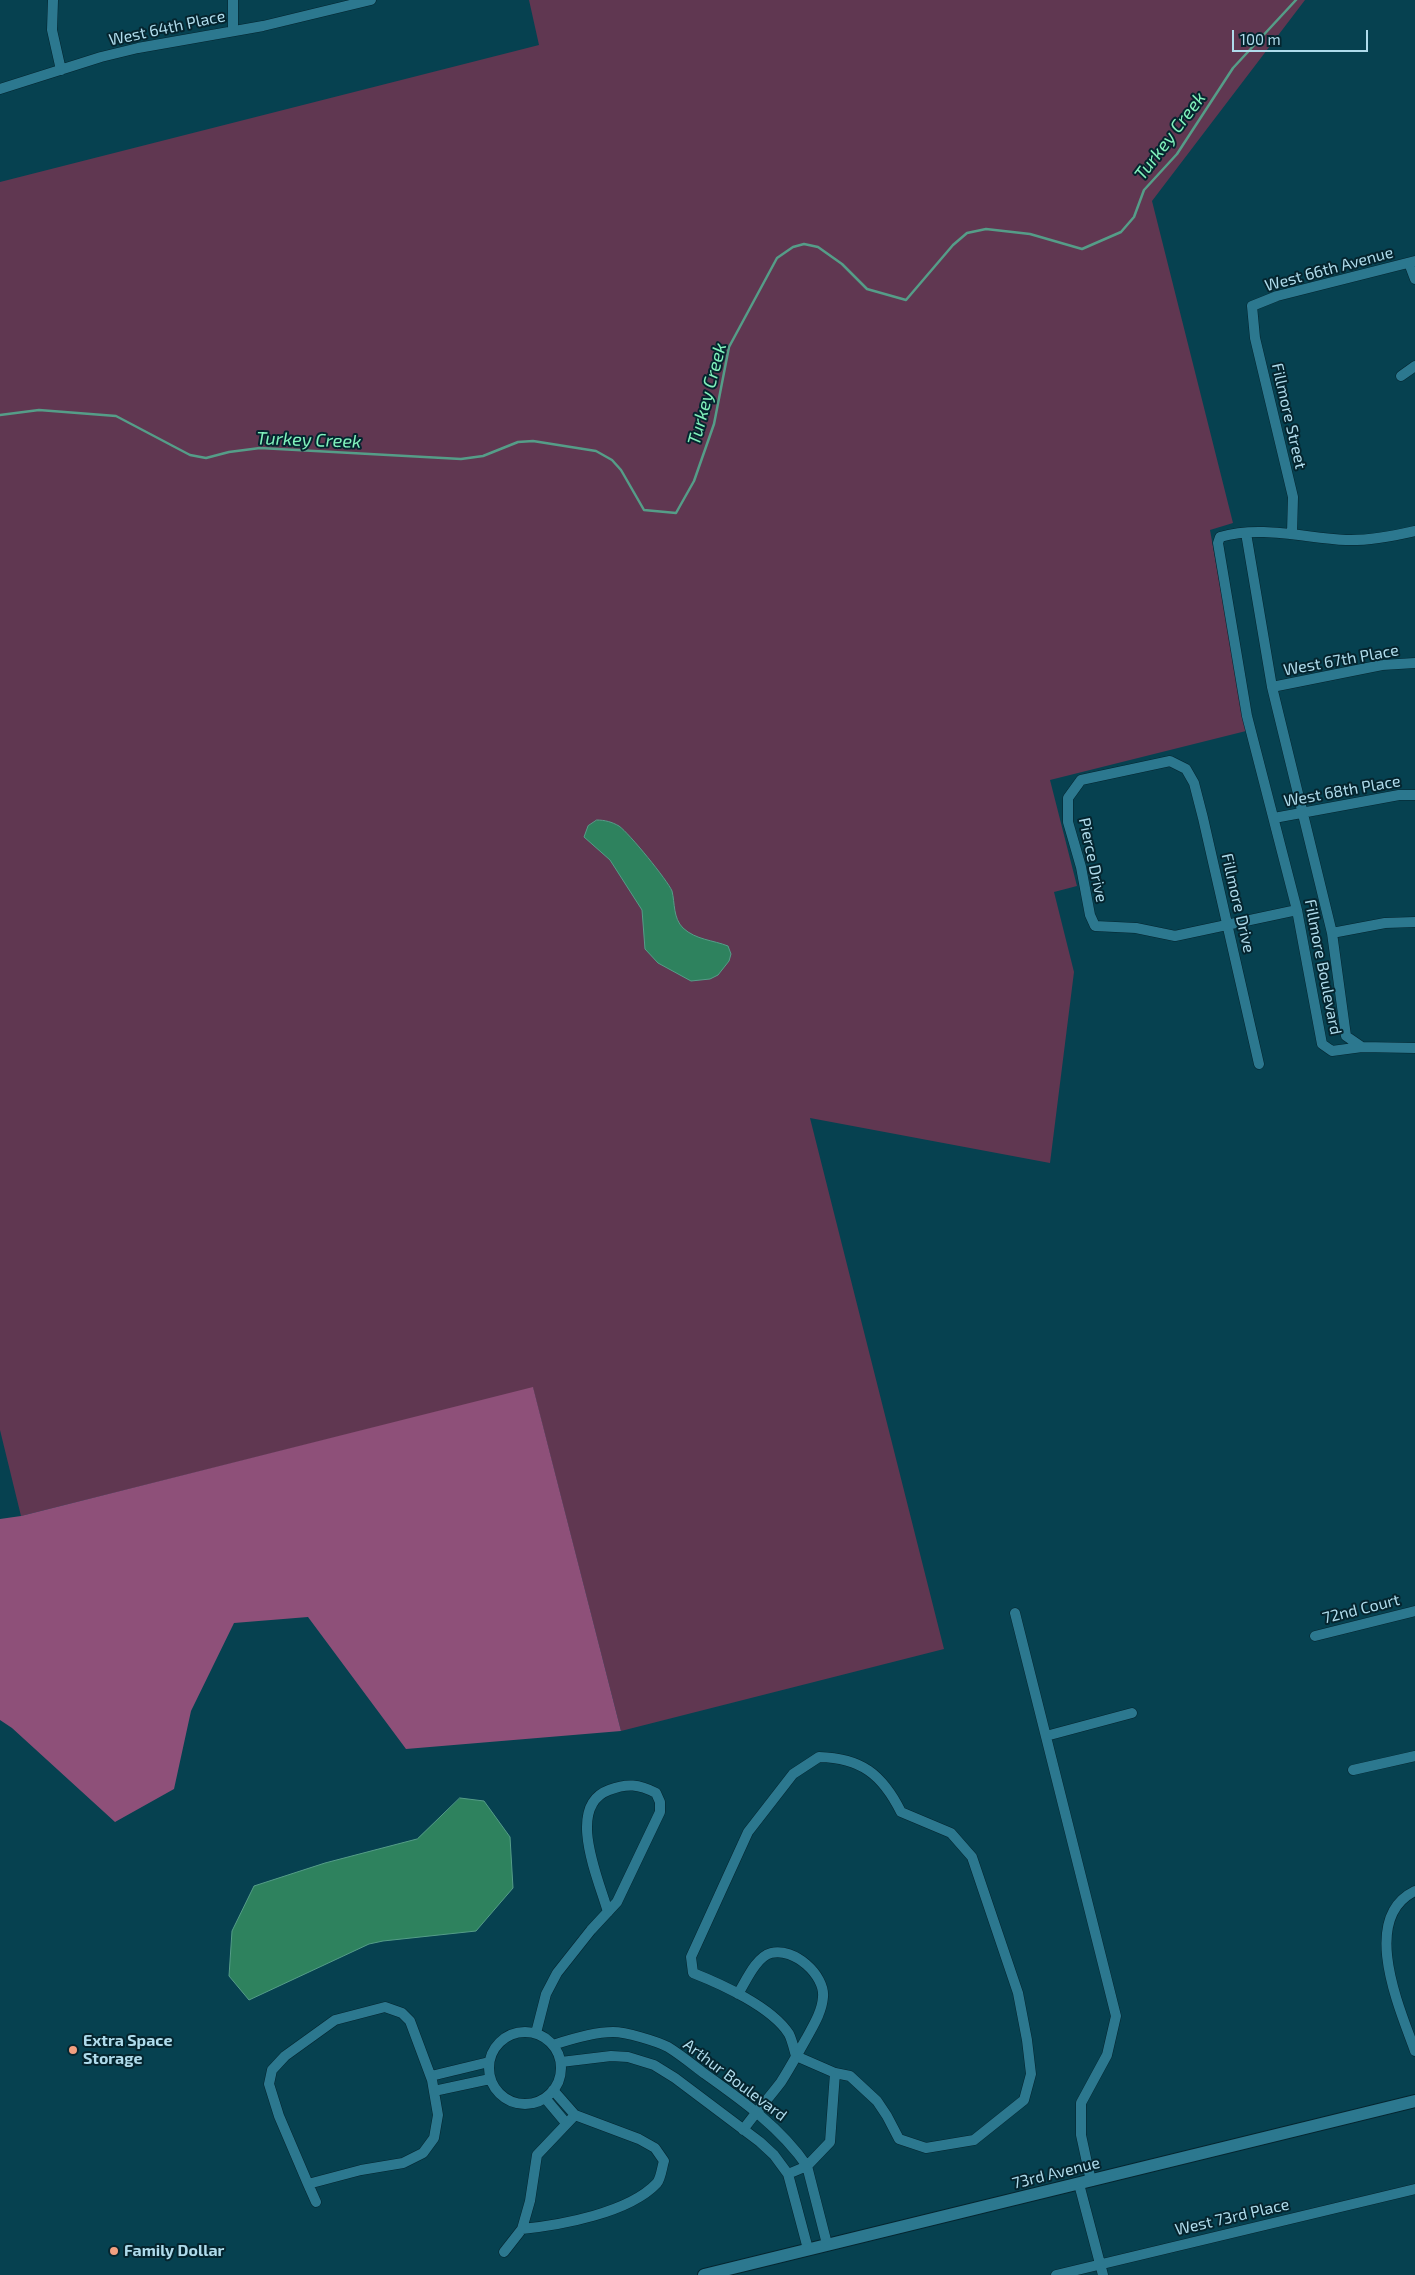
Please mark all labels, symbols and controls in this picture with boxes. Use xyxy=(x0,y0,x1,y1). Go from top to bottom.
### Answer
street label: West 64th Place xyxy=(107,6,227,50)
scale bar xyxy=(1235,20,1371,52)
text: 100 m xyxy=(1240,30,1281,48)
water label: Turkey Creek xyxy=(1130,88,1210,184)
street label: West 66th Avenue xyxy=(1263,243,1395,295)
water label: Turkey Creek xyxy=(683,341,731,447)
street label: Fillmore Street xyxy=(1267,361,1311,471)
water label: Turkey Creek xyxy=(256,427,362,453)
street label: West 67th Place xyxy=(1282,640,1400,680)
street label: West 68th Place xyxy=(1282,771,1402,811)
street label: Pierce Drive xyxy=(1075,816,1111,904)
street label: Fillmore Drive xyxy=(1217,851,1259,955)
street label: Fillmore Boulevard xyxy=(1300,898,1346,1036)
street label: 72nd Court xyxy=(1320,1590,1402,1628)
place label: Extra Space Storage xyxy=(83,2031,172,2069)
street label: Arthur Boulevard xyxy=(679,2035,791,2125)
marker: Extra Space Storage xyxy=(67,2044,79,2056)
street label: 73rd Avenue xyxy=(1010,2153,1102,2193)
street label: West 73rd Place xyxy=(1173,2195,1291,2239)
place label: Family Dollar xyxy=(124,2241,224,2261)
marker: Family Dollar xyxy=(108,2245,120,2257)

